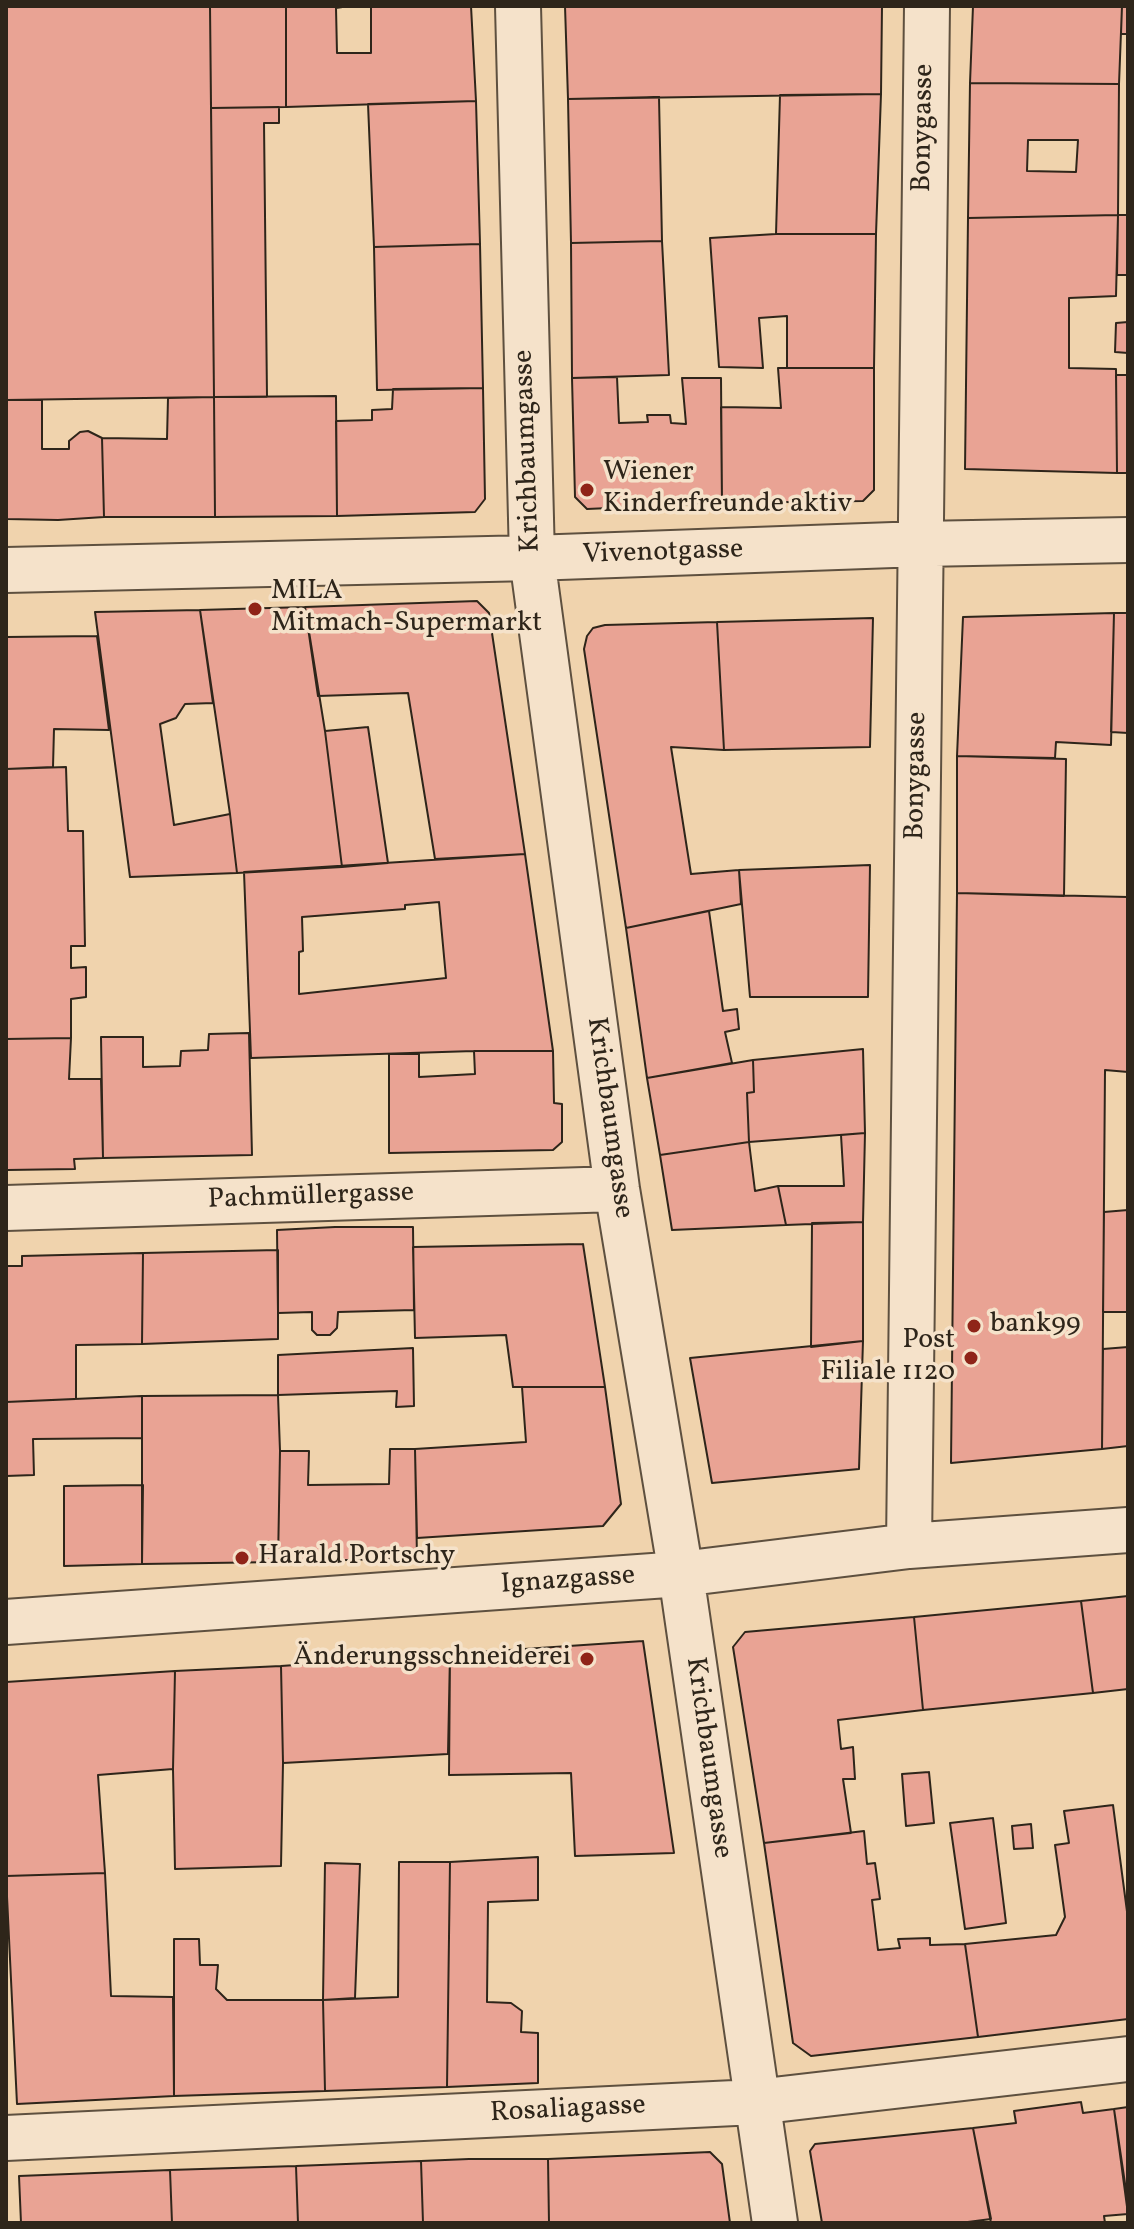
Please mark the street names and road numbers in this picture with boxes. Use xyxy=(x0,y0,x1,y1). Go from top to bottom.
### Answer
street label: Bonygasse xyxy=(907,63,943,193)
street label: Krichbaumgasse xyxy=(509,349,549,553)
street label: Vivenotgasse xyxy=(582,534,744,574)
street label: Bonygasse xyxy=(900,711,936,841)
street label: Krichbaumgasse xyxy=(577,1015,639,1221)
street label: Pachmüllergasse xyxy=(207,1178,415,1218)
street label: Ignazgasse xyxy=(500,1561,636,1603)
street label: Krichbaumgasse xyxy=(676,1655,738,1861)
street label: Rosaliagasse xyxy=(489,2090,647,2132)

